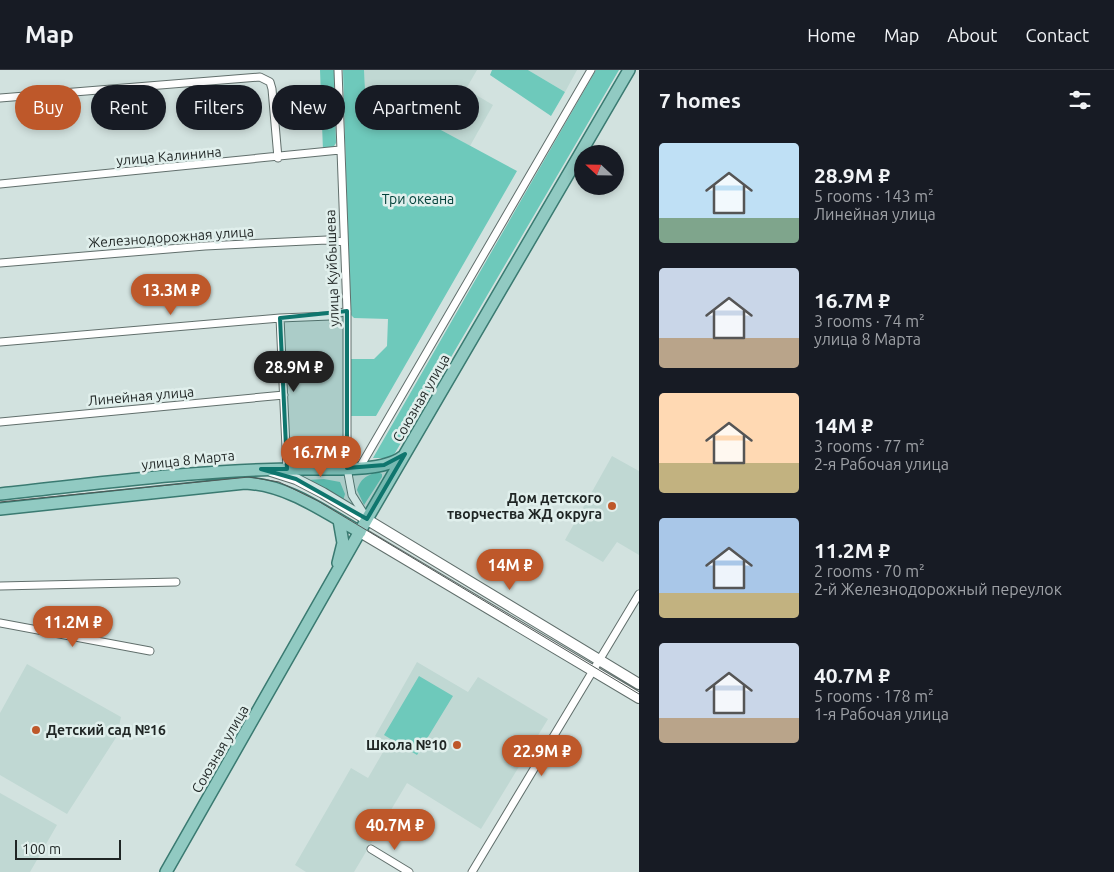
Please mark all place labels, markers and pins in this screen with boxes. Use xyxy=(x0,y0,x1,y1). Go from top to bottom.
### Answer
pin: 13.3M ₽ xyxy=(125,274,217,316)
pin: 28.9M ₽ xyxy=(248,350,340,393)
pin: 16.7M ₽ xyxy=(275,436,367,478)
place label: Дом детского творчества ЖД округа xyxy=(447,490,602,522)
marker: Дом детского творчества ЖД округа xyxy=(606,500,618,512)
pin: 14M ₽ xyxy=(475,548,545,591)
pin: 11.2M ₽ xyxy=(27,606,119,648)
place label: Детский сад №16 xyxy=(46,722,166,738)
marker: Детский сад №16 xyxy=(30,724,42,736)
pin: 22.9M ₽ xyxy=(496,734,588,777)
place label: Школа №10 xyxy=(366,737,447,753)
marker: Школа №10 xyxy=(451,739,463,751)
pin: 40.7M ₽ xyxy=(349,808,441,851)

